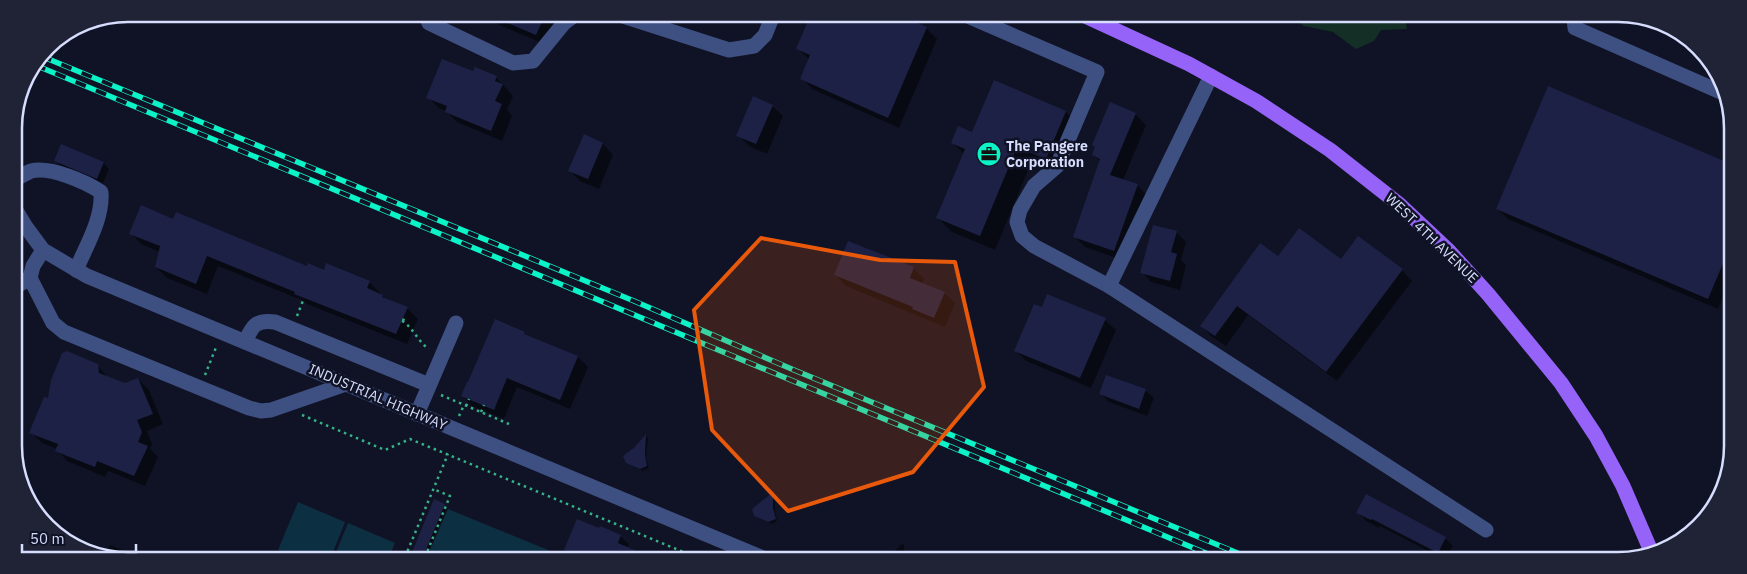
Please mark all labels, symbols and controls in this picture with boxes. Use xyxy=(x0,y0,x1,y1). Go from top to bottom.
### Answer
place label: The Pangere Corporation xyxy=(1006,137,1088,171)
office icon: The Pangere Corporation xyxy=(976,141,1002,167)
street label: WEST 4TH AVENUE xyxy=(1382,189,1482,287)
street label: INDUSTRIAL HIGHWAY xyxy=(306,360,450,435)
scale bar xyxy=(22,522,136,554)
text: 50 m xyxy=(30,529,65,548)

